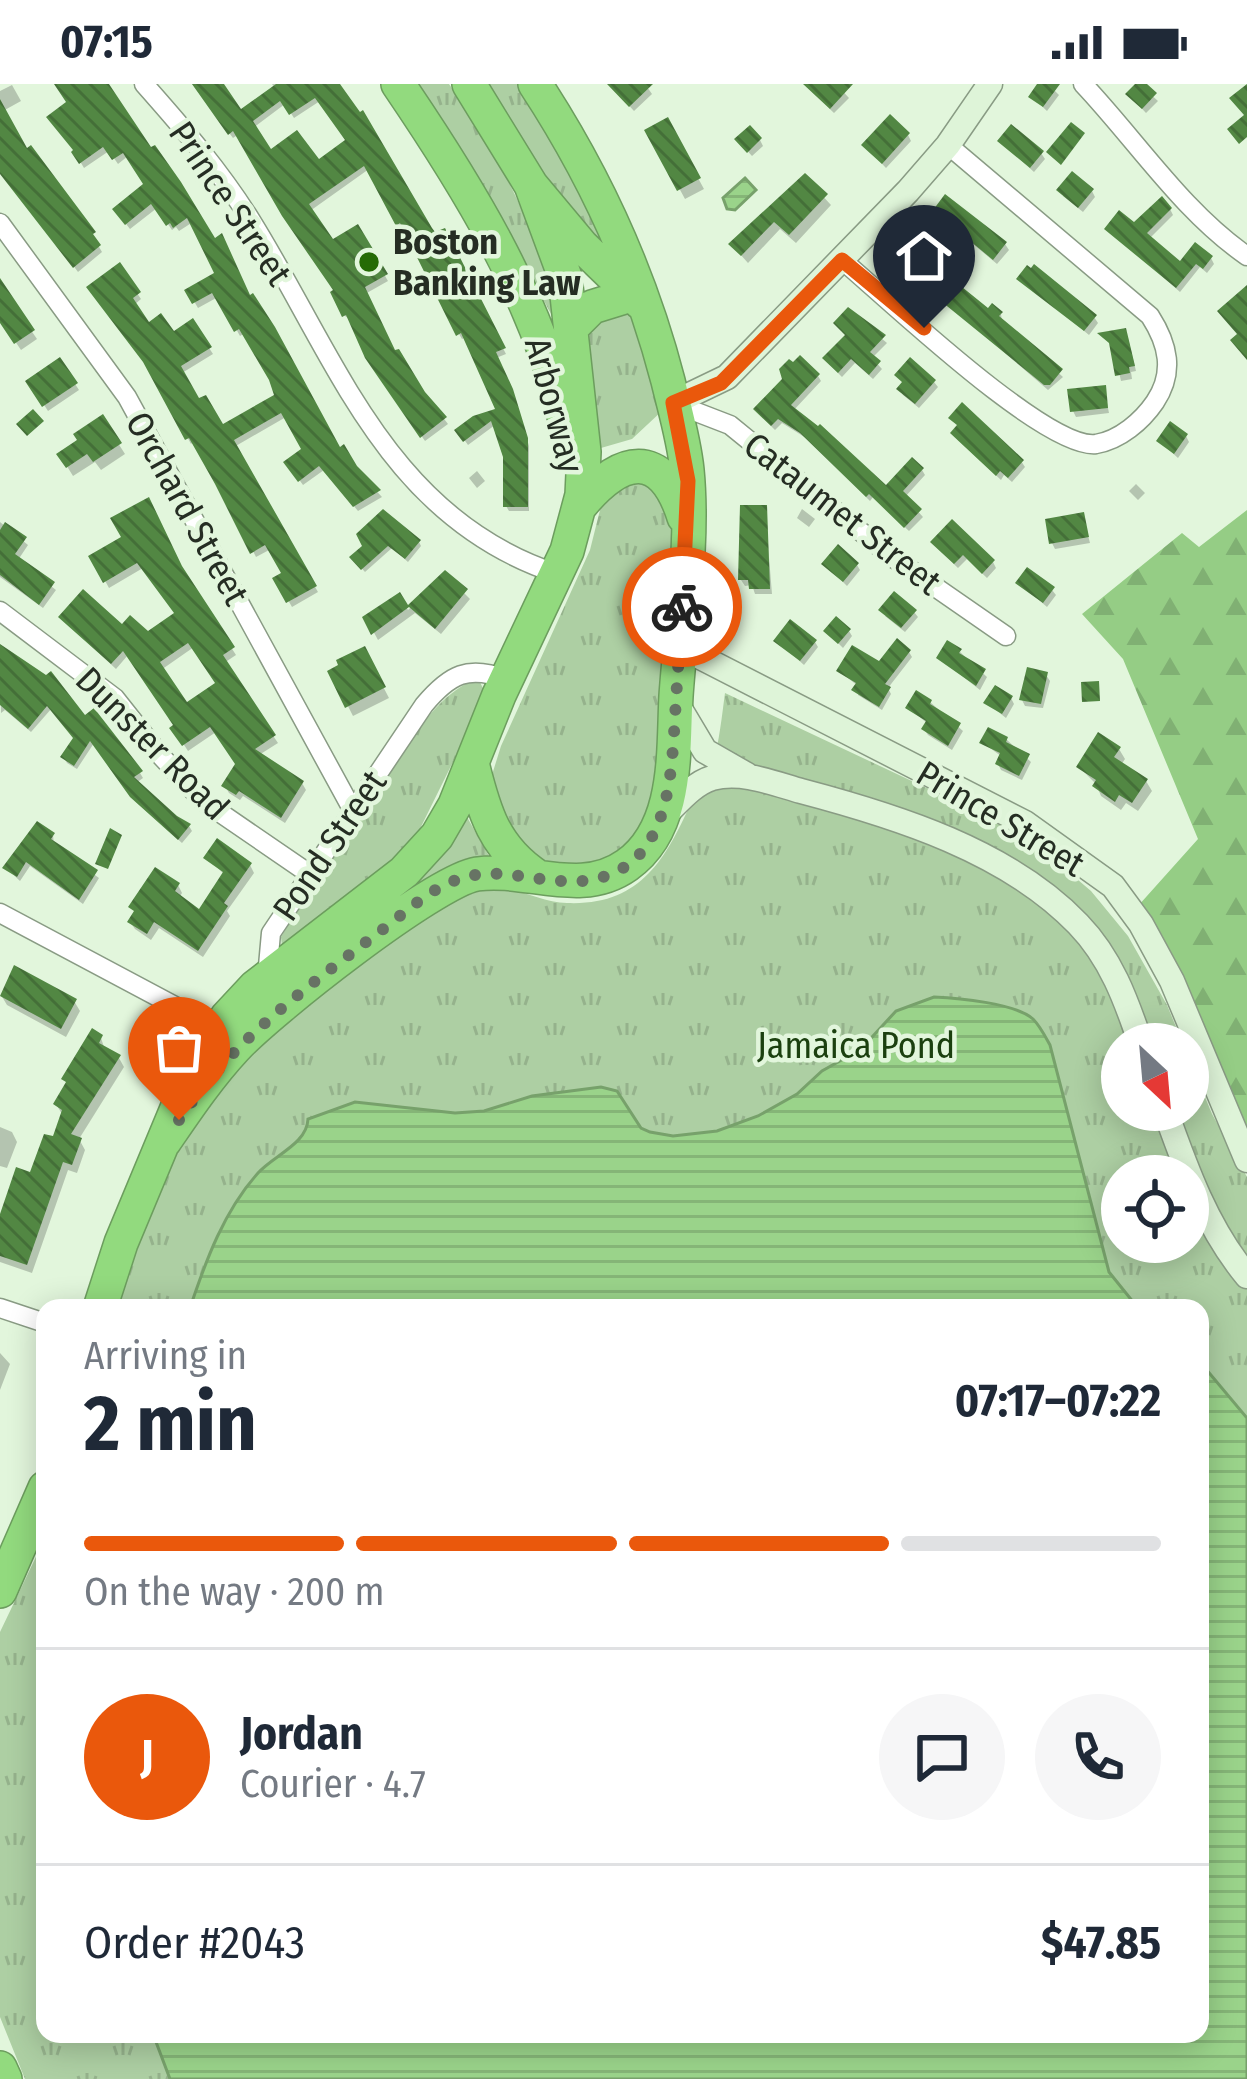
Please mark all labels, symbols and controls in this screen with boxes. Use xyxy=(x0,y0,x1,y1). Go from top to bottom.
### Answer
text: 07:15 xyxy=(60,15,153,69)
street label: Prince Street xyxy=(159,113,301,294)
pin xyxy=(873,205,975,328)
place label: Boston Banking Law xyxy=(393,220,581,305)
icon: home xyxy=(891,223,957,289)
marker: Boston Banking Law xyxy=(356,249,382,275)
street label: Arborway xyxy=(515,333,593,478)
street label: Orchard Street xyxy=(116,404,258,613)
street label: Cataumet Street xyxy=(735,423,950,604)
courier xyxy=(622,547,742,667)
icon: bike xyxy=(649,574,715,640)
street label: Dunster Road xyxy=(66,658,238,830)
street label: Prince Street xyxy=(908,752,1093,886)
street label: Pond Street xyxy=(264,762,396,929)
pin xyxy=(128,997,230,1120)
icon: bag xyxy=(146,1015,212,1081)
north arrow xyxy=(1101,1023,1209,1131)
map controls xyxy=(1101,1023,1209,1263)
park label: Jamaica Pond xyxy=(757,1024,955,1068)
button: locate xyxy=(1101,1155,1209,1263)
text: Arriving in xyxy=(84,1333,247,1379)
text: 07:17–07:22 xyxy=(955,1374,1161,1428)
text: 2 min xyxy=(84,1377,257,1471)
text: On the way · 200 m xyxy=(84,1569,385,1615)
button: chat xyxy=(879,1694,1005,1820)
button: phone xyxy=(1035,1694,1161,1820)
text: Jordan xyxy=(240,1707,363,1761)
text: J xyxy=(140,1730,154,1784)
text: Courier · 4.7 xyxy=(240,1761,426,1807)
text: Order #2043 xyxy=(84,1916,305,1970)
text: $47.85 xyxy=(1041,1916,1161,1970)

